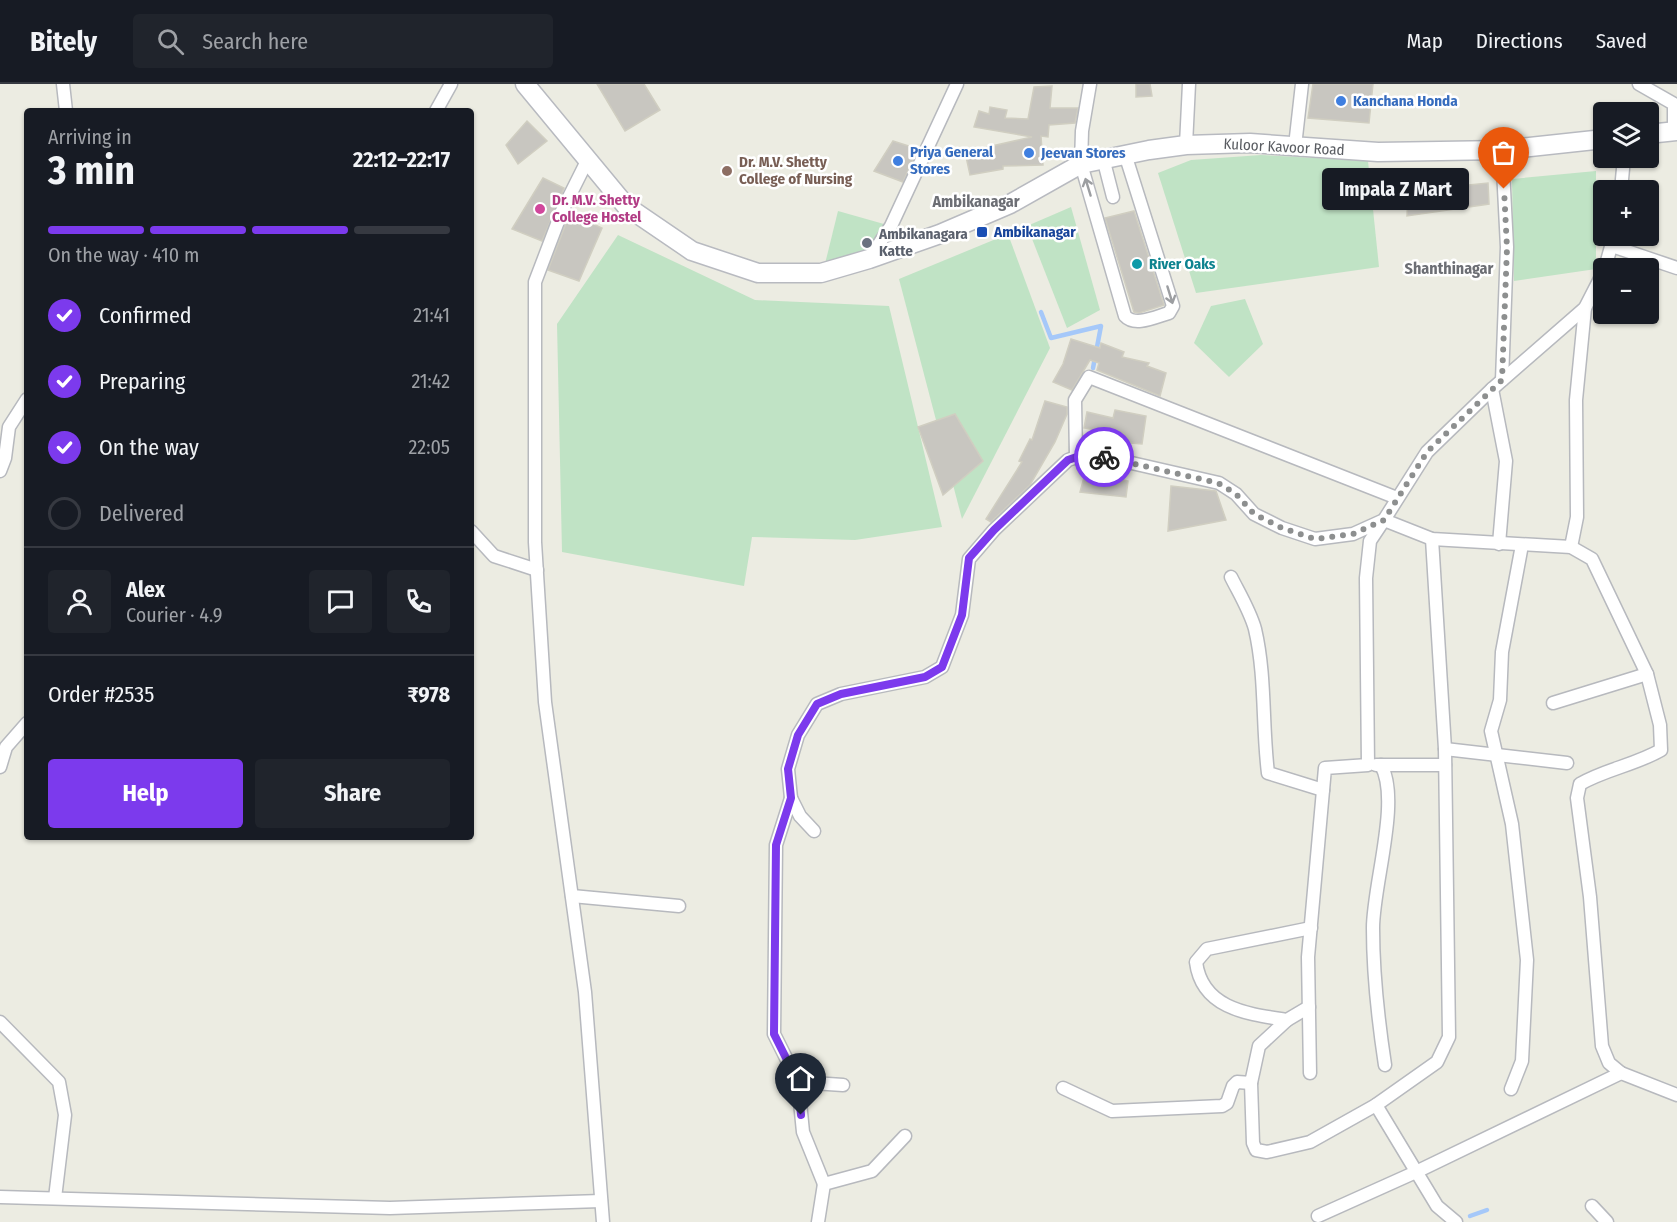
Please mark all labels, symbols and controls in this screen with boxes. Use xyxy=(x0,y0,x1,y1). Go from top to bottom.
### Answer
search box xyxy=(133,14,553,68)
text: Bitely xyxy=(30,25,97,58)
icon: search xyxy=(154,25,187,58)
text: Search here xyxy=(202,28,308,55)
text: Map xyxy=(1406,28,1443,54)
text: Directions xyxy=(1476,28,1563,54)
text: Saved xyxy=(1596,28,1647,54)
place label: Kanchana Honda xyxy=(1353,92,1458,110)
marker: Kanchana Honda xyxy=(1334,94,1348,108)
map controls xyxy=(1593,102,1659,324)
button: layers xyxy=(1593,102,1659,168)
text: Arriving in xyxy=(48,125,132,149)
pin xyxy=(1478,127,1529,189)
street label: Kuloor Kavoor Road xyxy=(1223,135,1345,159)
icon: bag xyxy=(1487,136,1520,169)
place label: Priya General Stores xyxy=(910,143,994,178)
place label: Jeevan Stores xyxy=(1040,144,1126,162)
text: 22:12–22:17 xyxy=(353,146,450,173)
marker: Jeevan Stores xyxy=(1022,146,1036,160)
text: 3 min xyxy=(48,148,135,194)
place label: Dr. M.V. Shetty College of Nursing xyxy=(739,153,853,188)
marker: Priya General Stores xyxy=(891,154,905,168)
marker: Dr. M.V. Shetty College of Nursing xyxy=(720,164,734,178)
callout: Impala Z Mart xyxy=(1321,168,1468,210)
text: Impala Z Mart xyxy=(1339,177,1452,201)
one-way arrow xyxy=(1082,178,1093,197)
button: + xyxy=(1593,180,1659,246)
place label: Dr. M.V. Shetty College Hostel xyxy=(552,191,642,226)
district label: Ambikanagar xyxy=(931,192,1020,211)
marker: Dr. M.V. Shetty College Hostel xyxy=(533,202,547,216)
place label: Ambikanagar xyxy=(993,223,1076,241)
place label: Ambikanagara Katte xyxy=(878,225,968,260)
marker: Ambikanagar xyxy=(975,225,989,239)
marker: Ambikanagara Katte xyxy=(860,236,874,250)
text: On the way · 410 m xyxy=(48,243,199,267)
place label: River Oaks xyxy=(1149,255,1216,273)
marker: River Oaks xyxy=(1130,257,1144,271)
button: − xyxy=(1593,258,1659,324)
district label: Shanthinagar xyxy=(1405,259,1494,278)
one-way arrow xyxy=(1165,285,1176,304)
icon: check xyxy=(48,299,81,332)
text: Confirmed xyxy=(99,302,192,329)
text: 21:41 xyxy=(413,303,450,327)
icon: check xyxy=(48,365,81,398)
text: Preparing xyxy=(99,368,185,395)
text: 21:42 xyxy=(411,369,450,393)
courier xyxy=(1074,427,1134,487)
icon: check xyxy=(48,431,81,464)
text: On the way xyxy=(99,434,199,461)
text: 22:05 xyxy=(409,435,450,459)
icon: bike xyxy=(1088,441,1121,474)
text: Delivered xyxy=(99,500,184,527)
button: person xyxy=(48,570,111,633)
button: chat xyxy=(309,570,372,633)
button: phone xyxy=(387,570,450,633)
text: Alex xyxy=(126,576,165,603)
text: Courier · 4.9 xyxy=(126,603,222,627)
text: Order #2535 xyxy=(48,681,154,708)
text: ₹978 xyxy=(407,681,450,708)
button: Help xyxy=(48,759,243,828)
button: Share xyxy=(255,759,450,828)
pin xyxy=(775,1053,826,1115)
icon: home xyxy=(784,1062,817,1095)

